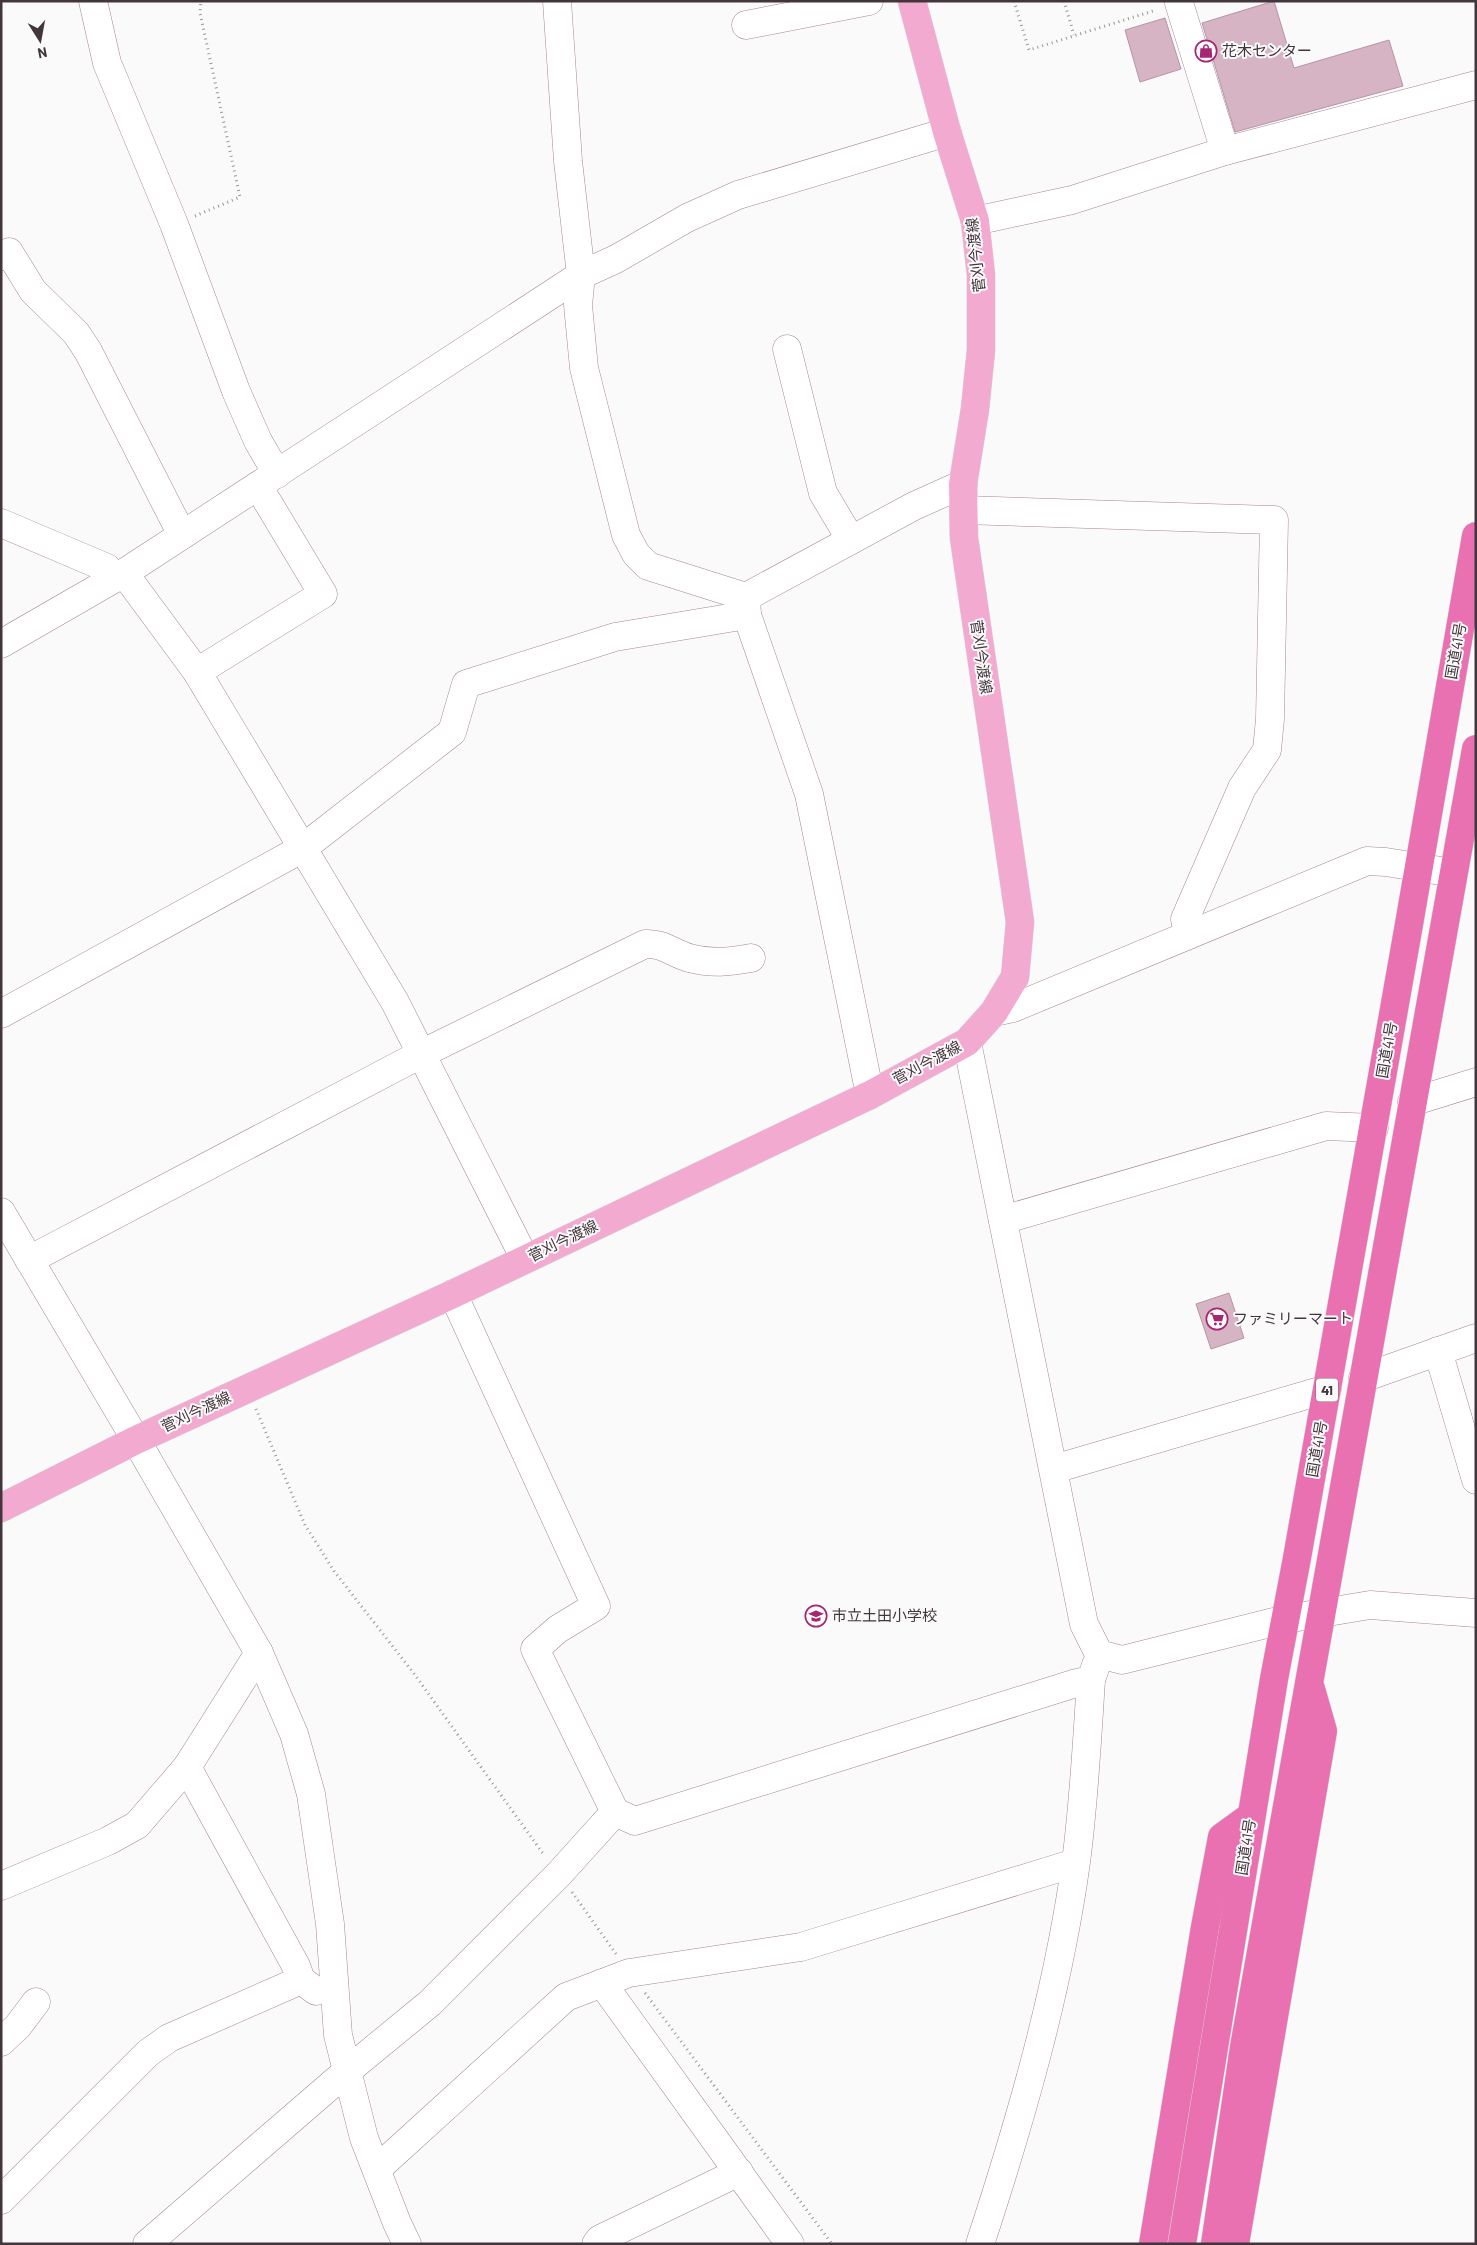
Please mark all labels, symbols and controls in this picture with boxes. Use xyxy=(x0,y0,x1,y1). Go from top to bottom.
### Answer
north arrow xyxy=(15,15,65,65)
shop icon: 花木センター xyxy=(1194,39,1218,63)
place label: 花木センター xyxy=(1222,41,1312,59)
text: N xyxy=(36,44,49,62)
street label: 菅刈今渡線 xyxy=(962,217,988,293)
street label: 菅刈今渡線 xyxy=(968,618,996,695)
street label: 国道41号 xyxy=(1441,621,1469,681)
street label: 国道41号 xyxy=(1372,1020,1400,1080)
street label: 菅刈今渡線 xyxy=(889,1037,964,1088)
street label: 菅刈今渡線 xyxy=(525,1216,600,1265)
supermarket icon: ファミリーマート xyxy=(1205,1307,1229,1331)
place label: ファミリーマート xyxy=(1233,1309,1353,1327)
road number: 41 xyxy=(1316,1378,1338,1402)
street label: 菅刈今渡線 xyxy=(158,1387,233,1435)
street label: 国道41号 xyxy=(1302,1419,1330,1479)
school or university icon: 市立土田小学校 xyxy=(804,1604,828,1628)
place label: 市立土田小学校 xyxy=(832,1606,937,1624)
street label: 国道41号 xyxy=(1232,1817,1258,1876)

